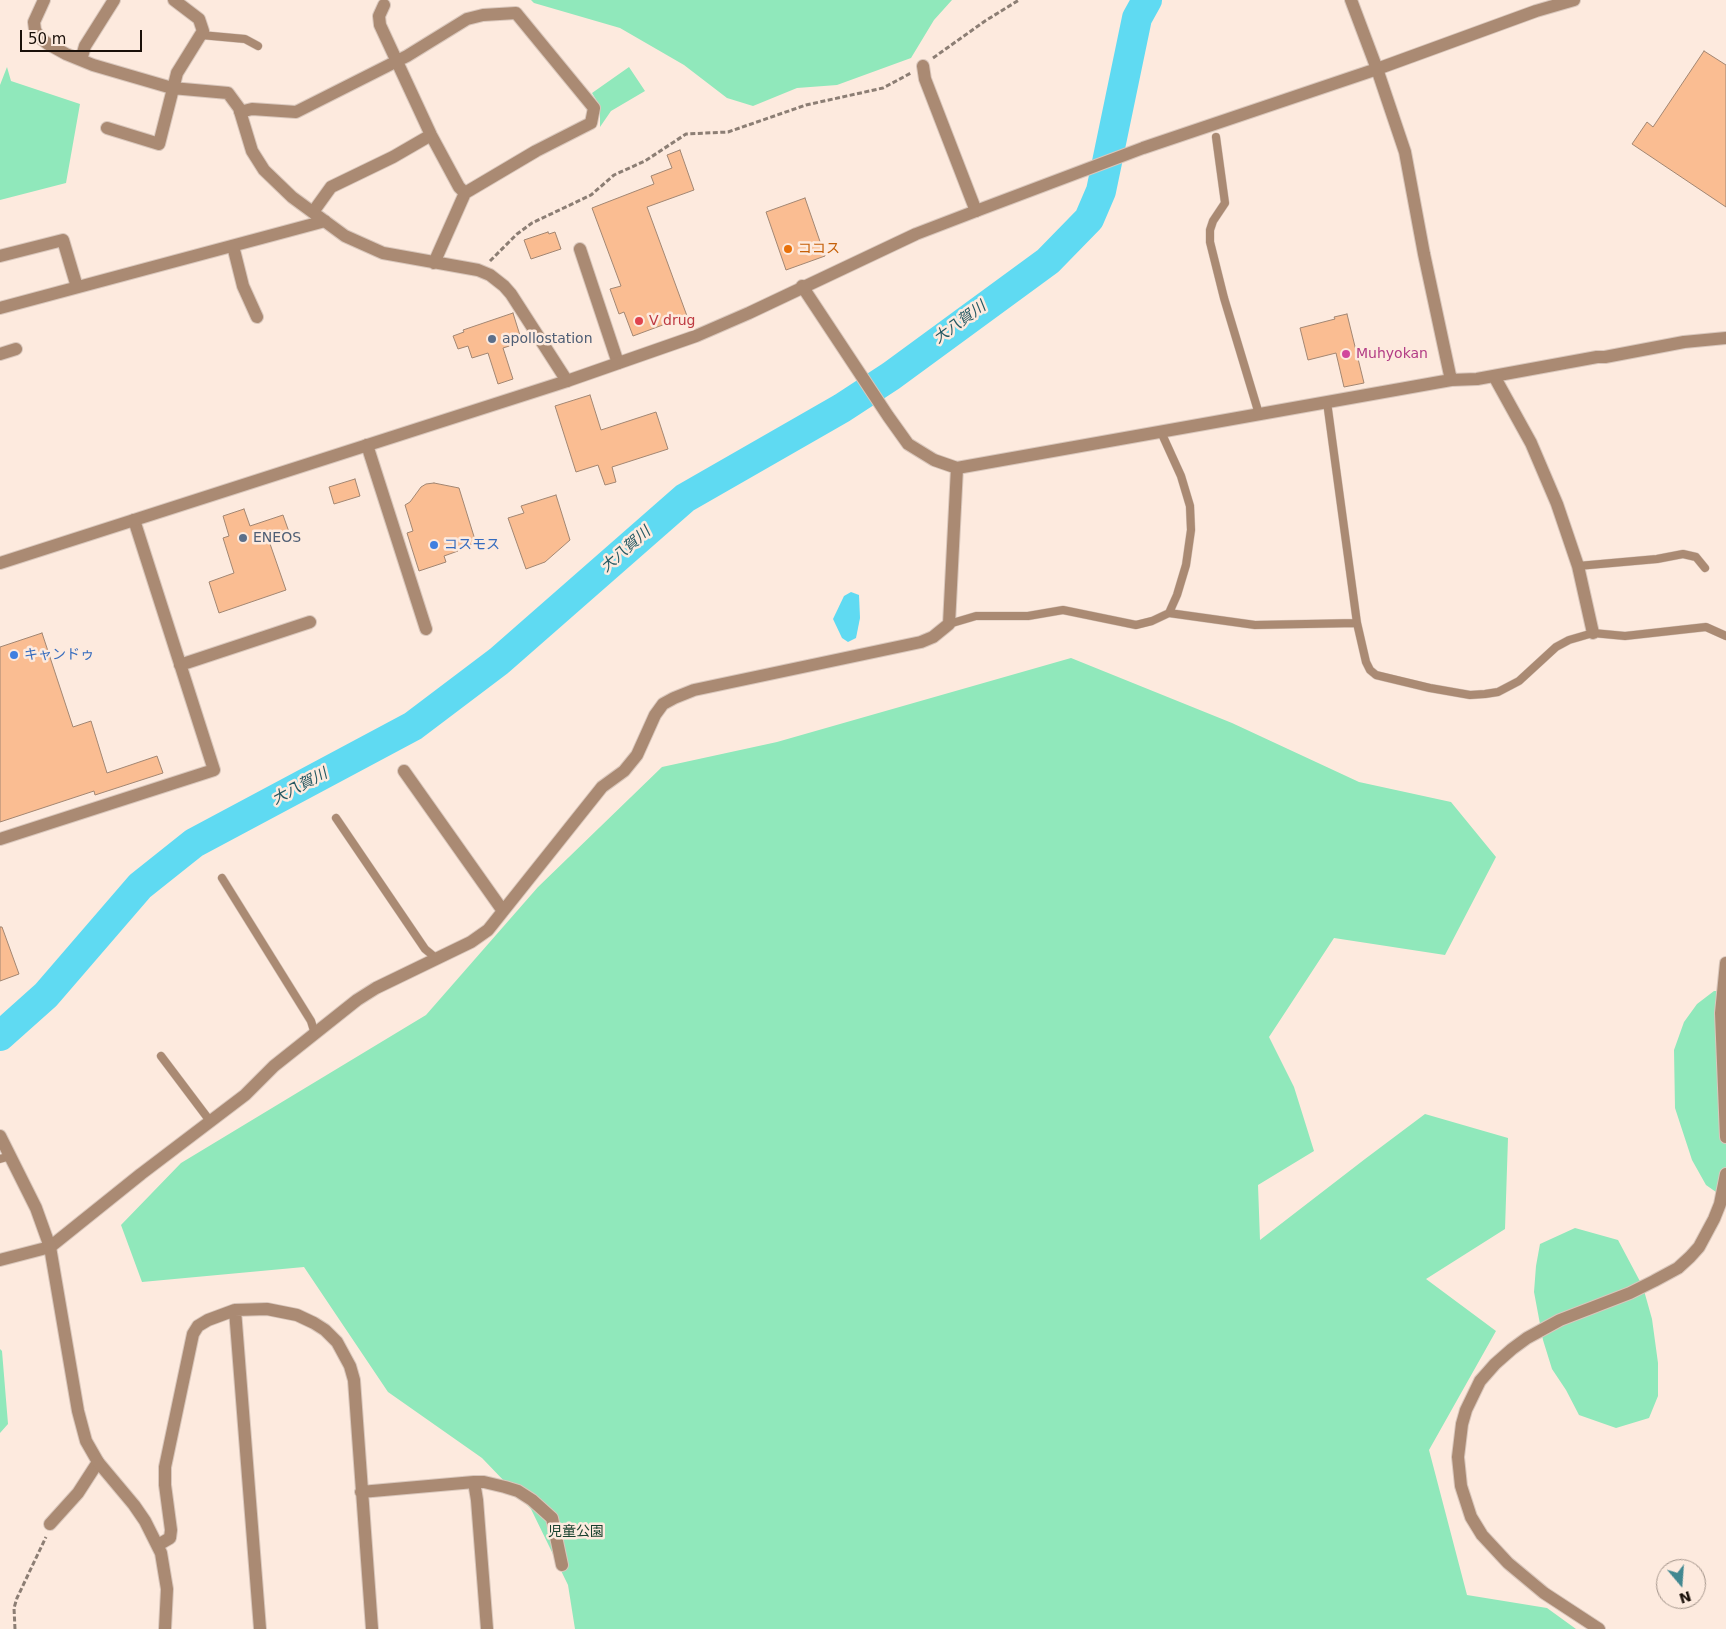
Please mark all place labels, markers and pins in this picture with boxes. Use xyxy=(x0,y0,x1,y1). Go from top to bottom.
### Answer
place label: ココス xyxy=(798,241,840,257)
marker: ココス xyxy=(782,243,794,255)
place label: V drug xyxy=(649,313,695,329)
marker: V drug xyxy=(633,315,645,327)
place label: apollostation xyxy=(502,331,593,347)
marker: apollostation xyxy=(486,333,498,345)
place label: Muhyokan xyxy=(1356,346,1428,362)
marker: Muhyokan xyxy=(1340,348,1352,360)
place label: ENEOS xyxy=(253,530,301,546)
marker: ENEOS xyxy=(237,532,249,544)
place label: コスモス xyxy=(444,537,500,553)
marker: コスモス xyxy=(428,539,440,551)
place label: キャンドゥ xyxy=(24,647,94,663)
marker: キャンドゥ xyxy=(8,649,20,661)

